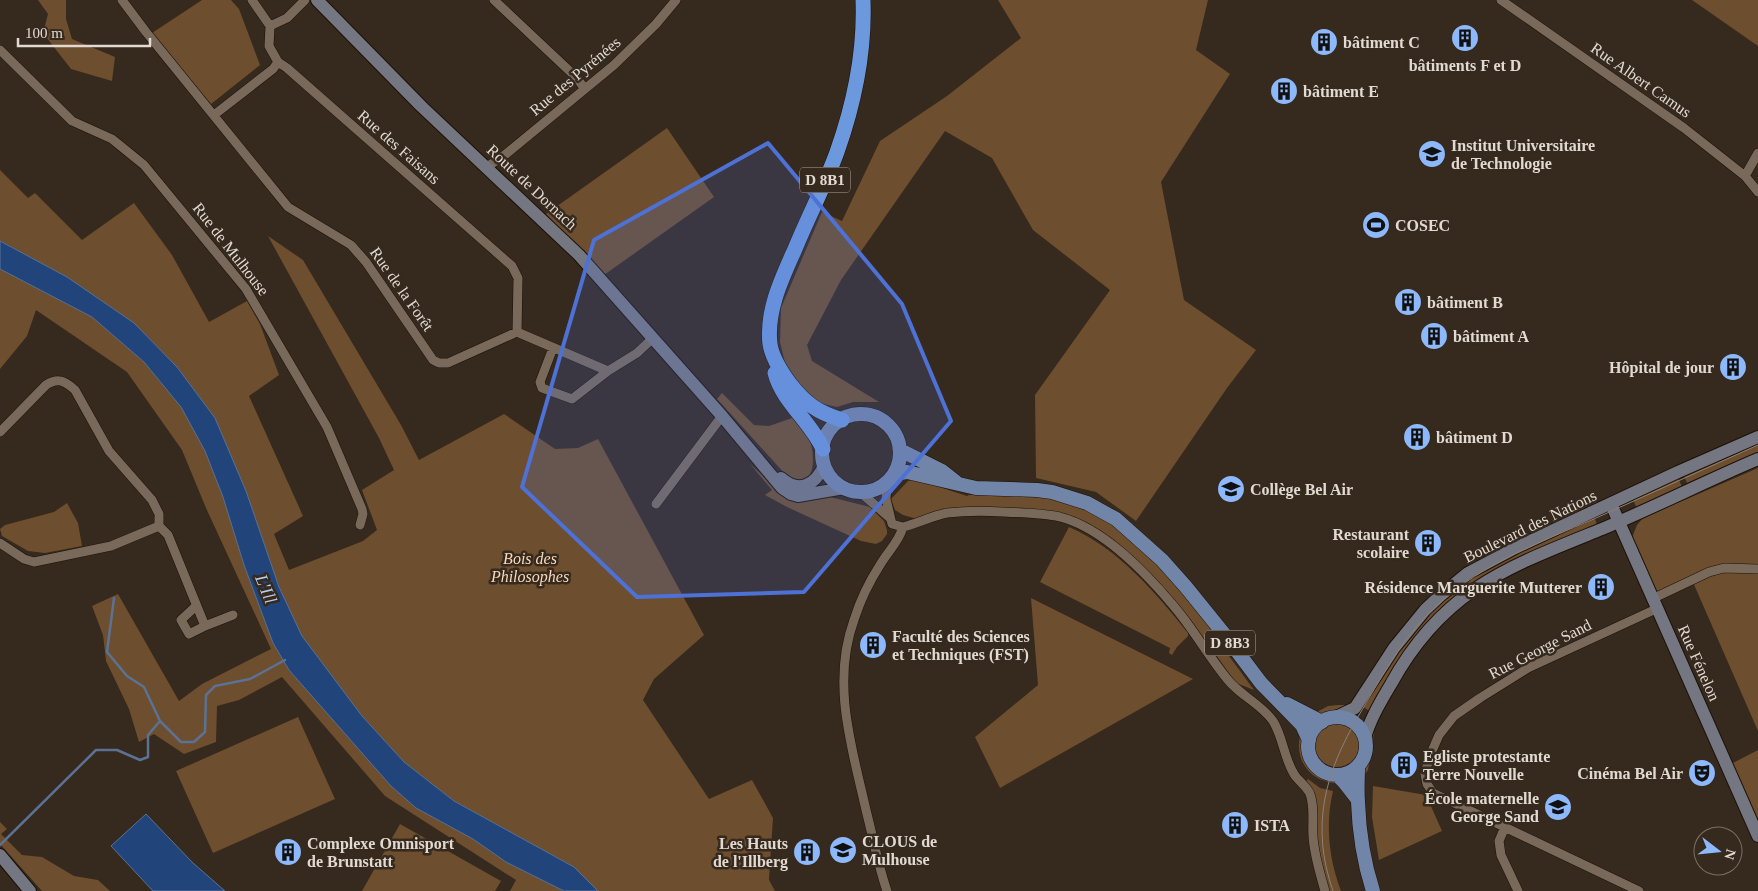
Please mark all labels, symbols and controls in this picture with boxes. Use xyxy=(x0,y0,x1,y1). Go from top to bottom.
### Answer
scale bar xyxy=(18,15,150,47)
building icon: bâtiments F et D xyxy=(1450,23,1480,53)
text: 100 m xyxy=(25,25,63,41)
building icon: bâtiment C xyxy=(1309,27,1339,57)
street label: Rue des Pyrénées xyxy=(526,33,624,120)
place label: bâtiment C xyxy=(1343,34,1420,51)
street label: Rue Albert Camus xyxy=(1588,39,1694,121)
place label: bâtiments F et D xyxy=(1409,57,1521,74)
building icon: bâtiment E xyxy=(1269,76,1299,106)
place label: bâtiment E xyxy=(1303,83,1379,100)
street label: Rue des Faisans xyxy=(355,107,443,187)
place label: Institut Universitaire de Technologie xyxy=(1451,137,1595,173)
school or university icon: Institut Universitaire de Technologie xyxy=(1417,139,1447,169)
street label: Route de Dornach xyxy=(484,141,580,233)
road number: D 8B1 xyxy=(800,168,850,192)
street label: Rue de Mulhouse xyxy=(190,199,272,299)
sports icon: COSEC xyxy=(1361,210,1391,240)
place label: COSEC xyxy=(1395,217,1450,234)
street label: Rue de la Forêt xyxy=(367,244,437,335)
building icon: bâtiment B xyxy=(1393,287,1423,317)
place label: bâtiment B xyxy=(1427,294,1503,311)
building icon: bâtiment A xyxy=(1419,321,1449,351)
place label: bâtiment A xyxy=(1453,328,1529,345)
building icon: Hôpital de jour xyxy=(1718,352,1748,382)
place label: Hôpital de jour xyxy=(1609,359,1714,377)
building icon: bâtiment D xyxy=(1402,422,1432,452)
place label: bâtiment D xyxy=(1436,429,1513,446)
school or university icon: Collège Bel Air xyxy=(1216,474,1246,504)
place label: Collège Bel Air xyxy=(1250,481,1353,499)
street label: Boulevard des Nations xyxy=(1461,486,1599,566)
place label: Restaurant scolaire xyxy=(1333,526,1410,561)
building icon: Restaurant scolaire xyxy=(1413,528,1443,558)
park label: Bois des Philosophes xyxy=(490,550,569,586)
water label: L'Ill xyxy=(251,570,281,607)
building icon: Résidence Marguerite Mutterer xyxy=(1586,572,1616,602)
place label: Résidence Marguerite Mutterer xyxy=(1365,579,1582,597)
street label: Rue George Sand xyxy=(1486,616,1594,683)
street label: Rue Fénelon xyxy=(1675,622,1723,704)
place label: Faculté des Sciences et Techniques (FST) xyxy=(892,628,1030,664)
building icon: Faculté des Sciences et Techniques (FST) xyxy=(858,630,888,660)
road number: D 8B3 xyxy=(1205,630,1255,656)
place label: Egliste protestante Terre Nouvelle xyxy=(1423,748,1550,783)
building icon: Egliste protestante Terre Nouvelle xyxy=(1389,750,1419,780)
theatre icon: Cinéma Bel Air xyxy=(1687,758,1717,788)
place label: Cinéma Bel Air xyxy=(1577,765,1683,782)
place label: École maternelle George Sand xyxy=(1425,789,1539,826)
school or university icon: École maternelle George Sand xyxy=(1543,792,1573,822)
building icon: ISTA xyxy=(1220,810,1250,840)
place label: ISTA xyxy=(1254,817,1291,834)
north arrow xyxy=(1693,826,1743,876)
place label: CLOUS de Mulhouse xyxy=(862,833,937,868)
place label: Complexe Omnisport de Brunstatt xyxy=(307,835,455,870)
place label: Les Hauts de l'Illberg xyxy=(713,835,788,871)
school or university icon: CLOUS de Mulhouse xyxy=(828,835,858,865)
building icon: Complexe Omnisport de Brunstatt xyxy=(273,837,303,867)
building icon: Les Hauts de l'Illberg xyxy=(792,837,822,867)
text: N xyxy=(1721,848,1739,861)

